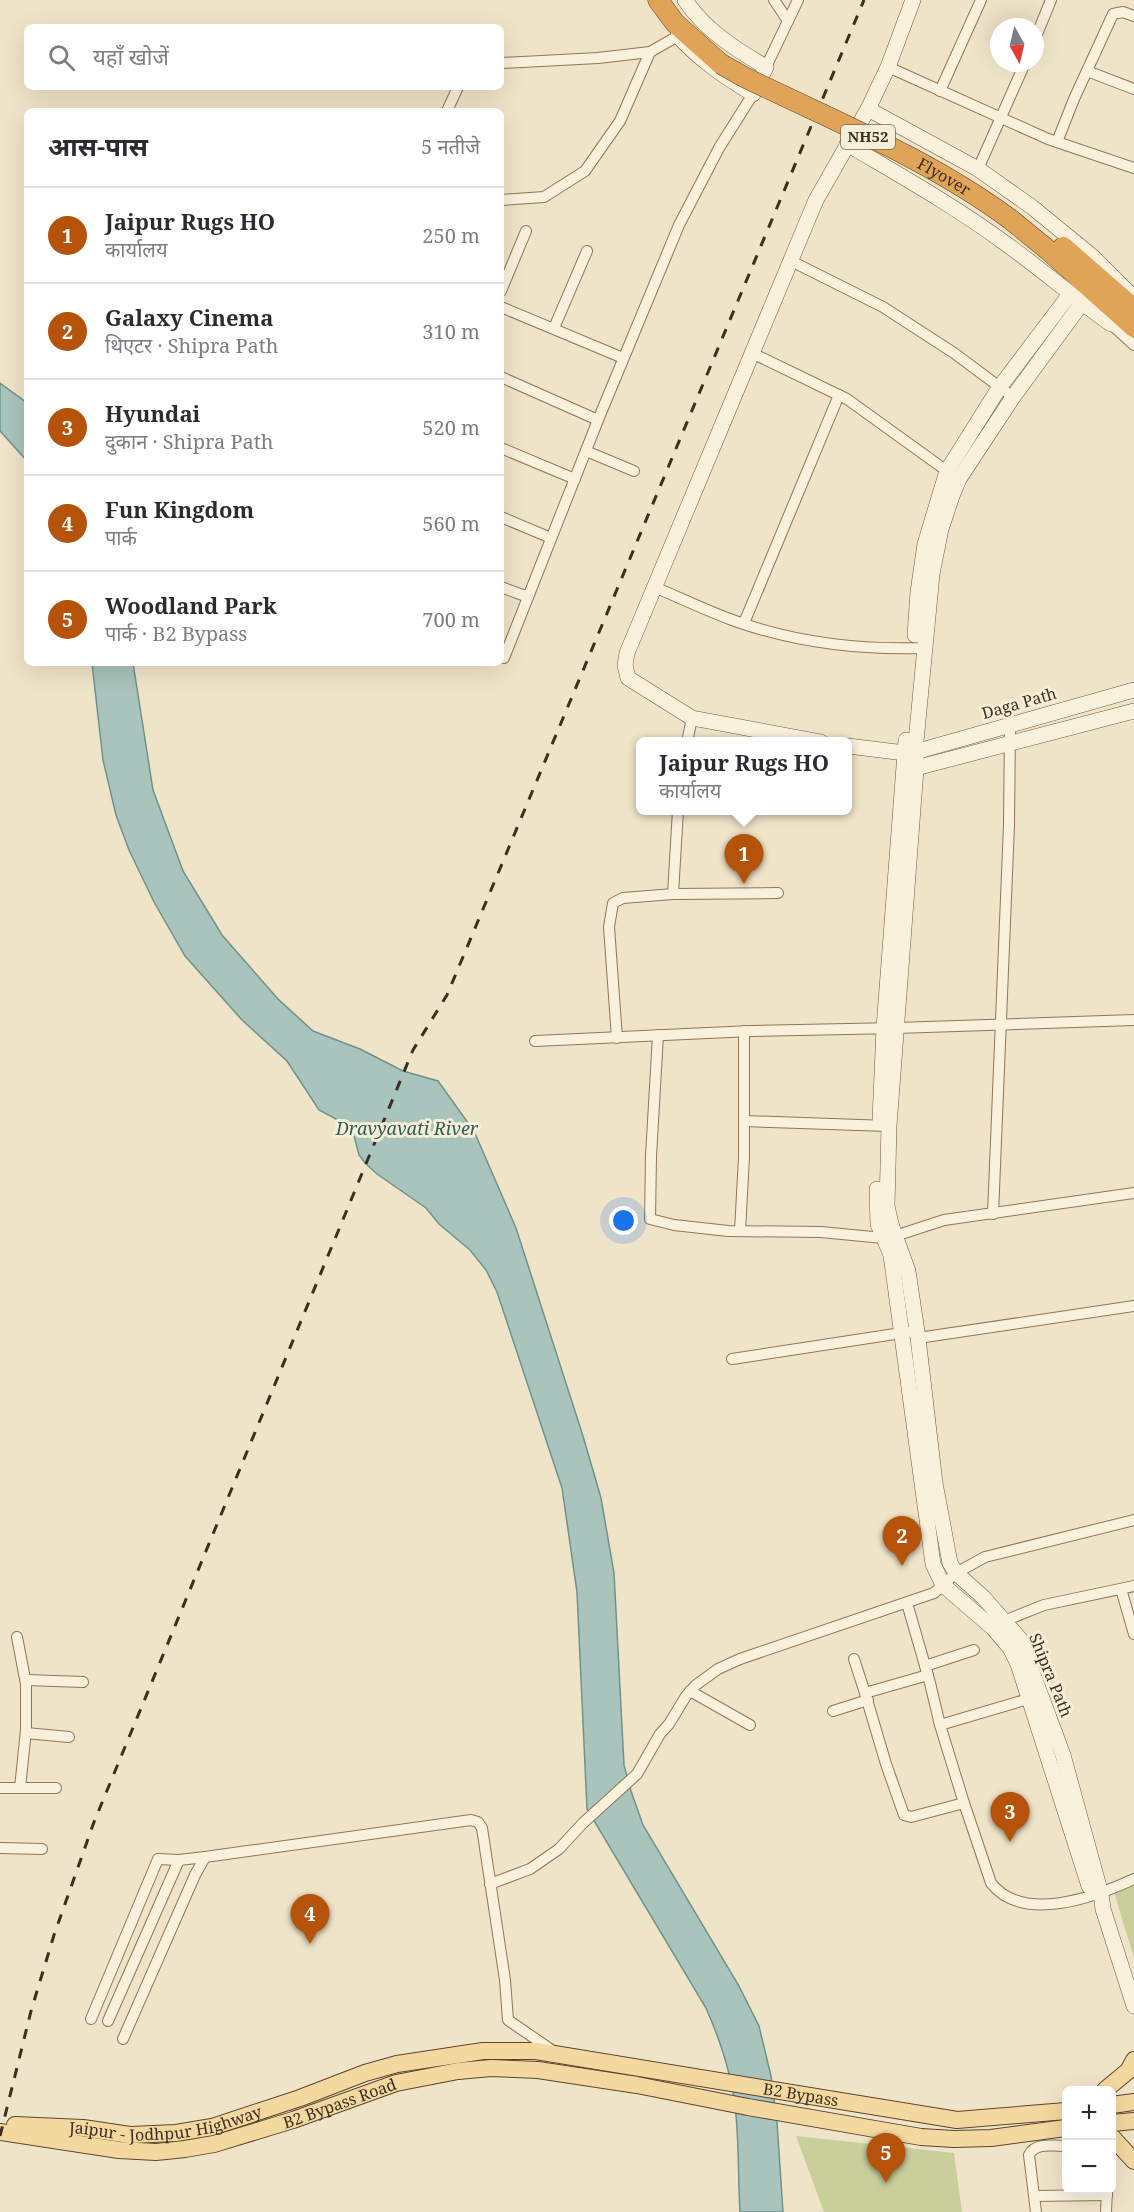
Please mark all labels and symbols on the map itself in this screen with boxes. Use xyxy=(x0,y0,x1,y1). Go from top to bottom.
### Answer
north arrow xyxy=(990,18,1044,72)
road number: NH52 xyxy=(841,125,895,149)
street label: Flyover xyxy=(914,152,975,201)
street label: Daga Path xyxy=(979,682,1059,724)
pin: 1 xyxy=(724,834,764,884)
water label: Dravyavati River xyxy=(335,1116,479,1140)
your location xyxy=(609,1206,638,1235)
pin: 2 xyxy=(882,1516,922,1566)
street label: Shipra Path xyxy=(1024,1630,1078,1720)
pin: 3 xyxy=(990,1792,1030,1842)
pin: 4 xyxy=(290,1894,330,1944)
street label: B2 Bypass Road xyxy=(280,2073,399,2133)
street label: B2 Bypass xyxy=(762,2077,840,2111)
street label: Jaipur - Jodhpur Highway xyxy=(68,2100,265,2146)
pin: 5 xyxy=(866,2134,906,2183)

